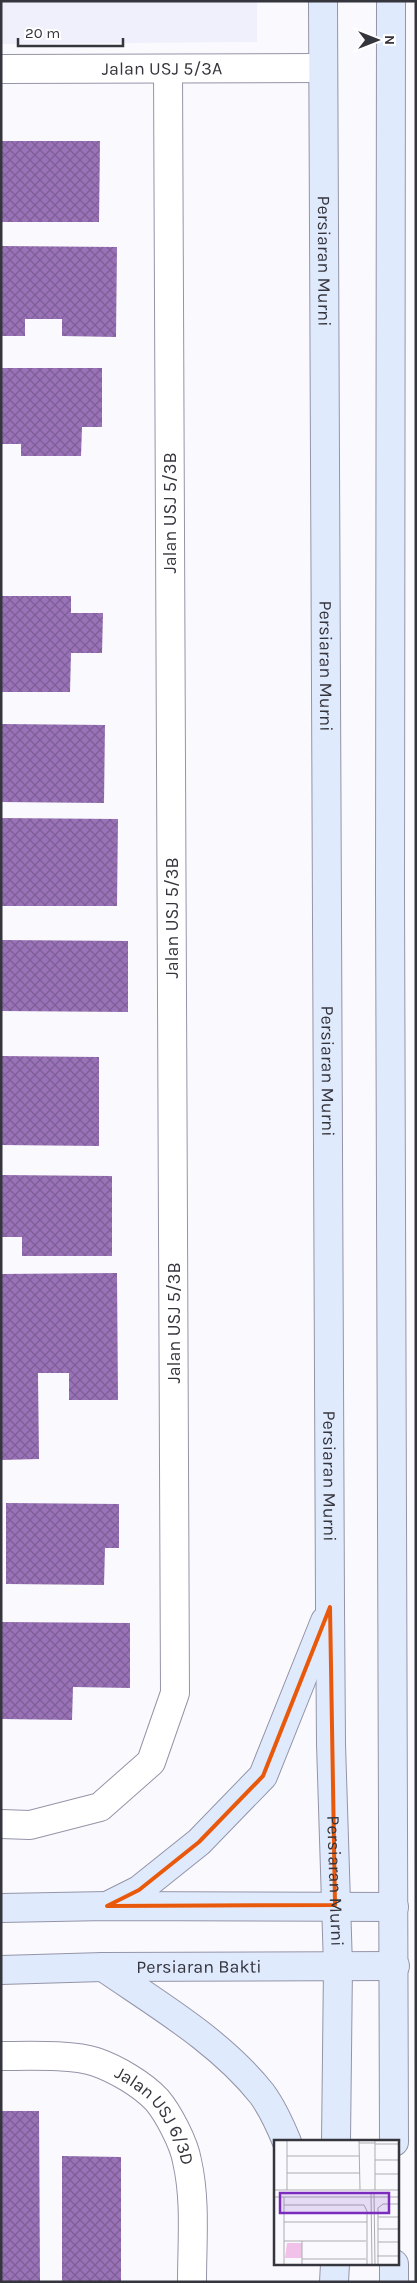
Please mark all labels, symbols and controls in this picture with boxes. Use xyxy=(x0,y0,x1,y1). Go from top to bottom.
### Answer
scale bar xyxy=(18,15,122,47)
north arrow xyxy=(352,15,402,65)
text: 20 m xyxy=(25,24,60,42)
text: N xyxy=(381,35,398,45)
street label: Jalan USJ 5/3A xyxy=(102,57,222,80)
street label: Persiaran Murni xyxy=(313,195,335,327)
street label: Jalan USJ 5/3B xyxy=(159,452,181,574)
street label: Persiaran Murni xyxy=(315,600,337,732)
street label: Jalan USJ 5/3B xyxy=(161,857,183,979)
street label: Persiaran Murni xyxy=(316,1005,339,1137)
street label: Jalan USJ 5/3B xyxy=(163,1262,185,1384)
street label: Persiaran Murni xyxy=(318,1410,341,1542)
street label: Persiaran Murni xyxy=(322,1815,348,1947)
street label: Persiaran Bakti xyxy=(136,1955,262,1978)
street label: Jalan USJ 6/3D xyxy=(111,2061,199,2167)
inset map xyxy=(274,2140,400,2266)

